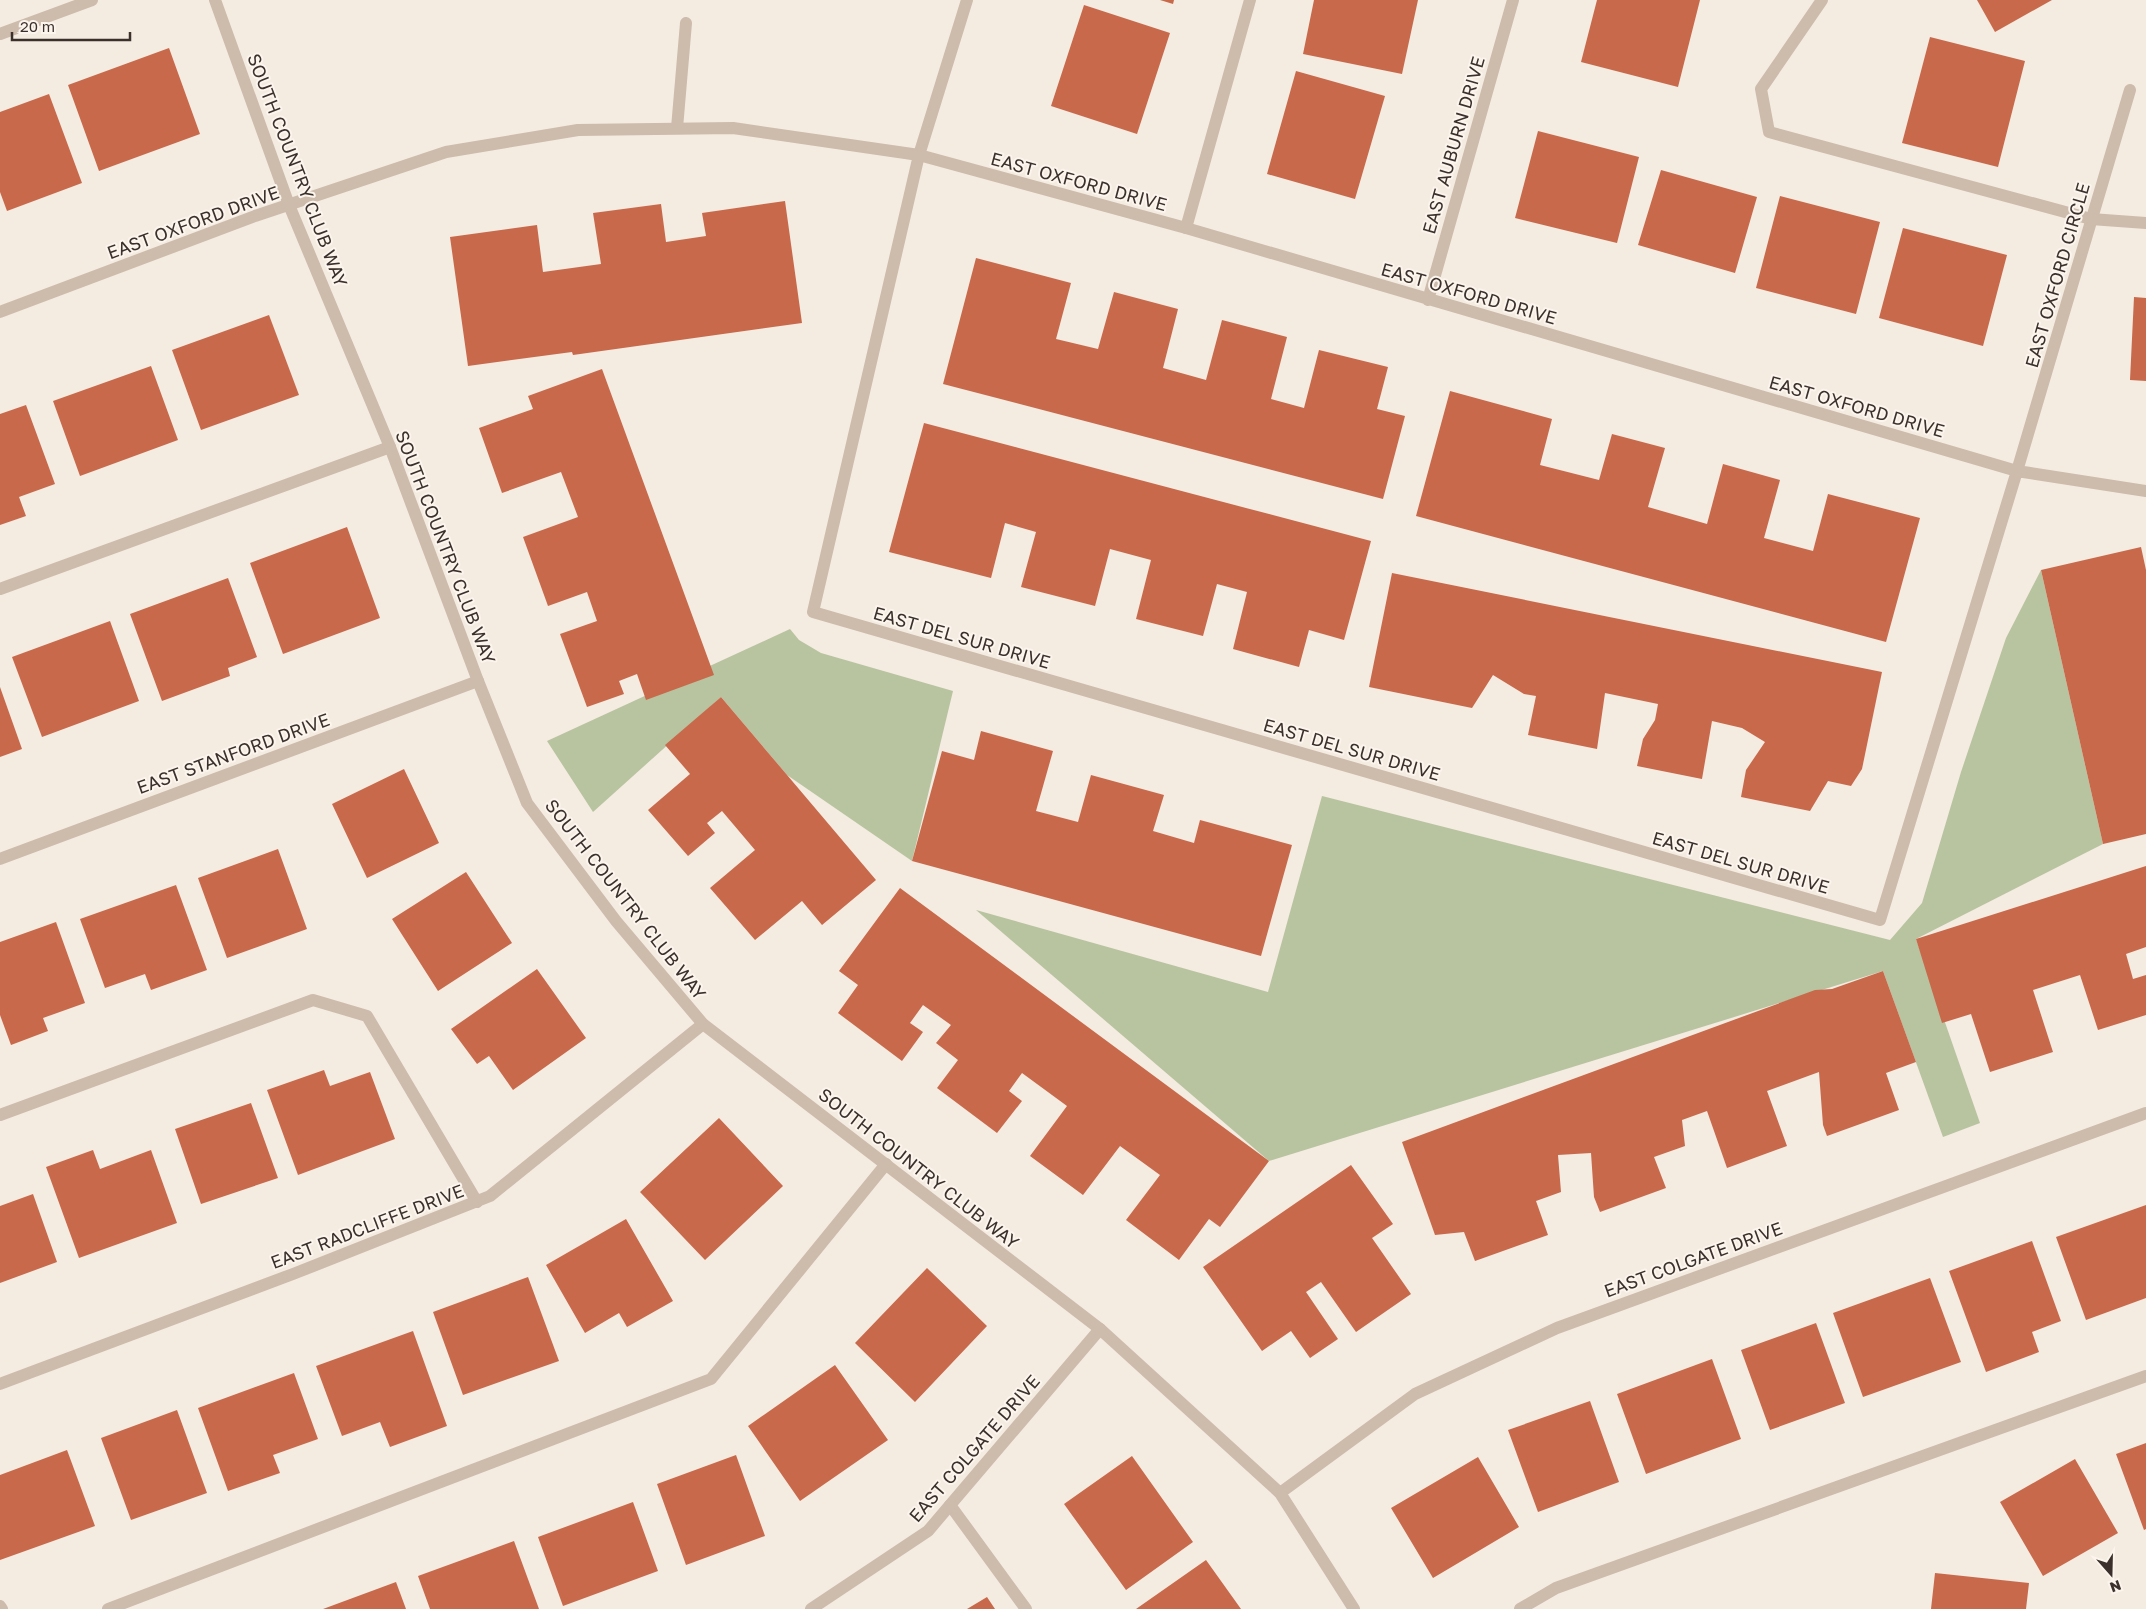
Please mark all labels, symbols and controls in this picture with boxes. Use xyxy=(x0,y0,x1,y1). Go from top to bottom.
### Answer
scale bar xyxy=(12,10,130,42)
text: 20 m xyxy=(20,17,55,35)
street label: SOUTH COUNTRY CLUB WAY xyxy=(243,50,353,290)
street label: EAST AUBURN DRIVE xyxy=(1417,54,1489,236)
street label: EAST OXFORD DRIVE xyxy=(988,147,1170,215)
street label: EAST OXFORD CIRCLE xyxy=(2020,180,2094,370)
street label: EAST OXFORD DRIVE xyxy=(104,181,282,263)
street label: EAST OXFORD DRIVE xyxy=(1379,257,1559,329)
street label: EAST OXFORD DRIVE xyxy=(1767,370,1947,442)
street label: SOUTH COUNTRY CLUB WAY xyxy=(391,427,501,667)
street label: EAST DEL SUR DRIVE xyxy=(871,601,1053,673)
street label: EAST STANFORD DRIVE xyxy=(134,708,332,798)
street label: EAST DEL SUR DRIVE xyxy=(1261,713,1443,785)
street label: SOUTH COUNTRY CLUB WAY xyxy=(541,794,711,1004)
street label: EAST DEL SUR DRIVE xyxy=(1650,826,1832,898)
street label: SOUTH COUNTRY CLUB WAY xyxy=(814,1083,1024,1253)
street label: EAST RADCLIFFE DRIVE xyxy=(267,1179,467,1273)
street label: EAST COLGATE DRIVE xyxy=(1601,1216,1785,1302)
street label: EAST COLGATE DRIVE xyxy=(904,1370,1044,1526)
north arrow xyxy=(2086,1549,2136,1599)
text: N xyxy=(2108,1577,2124,1596)

